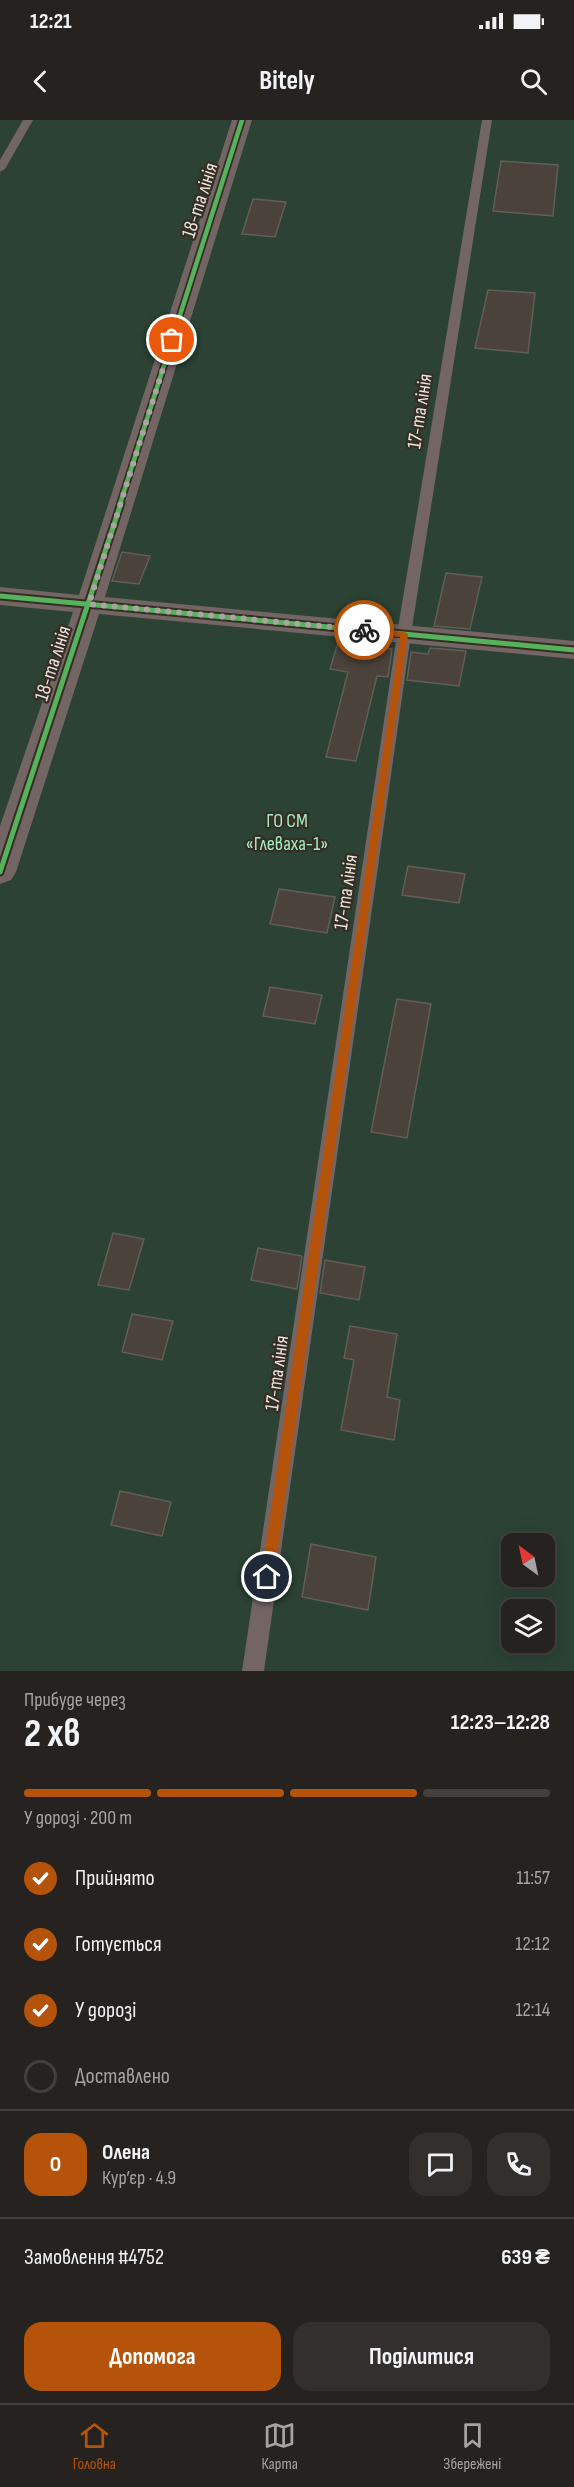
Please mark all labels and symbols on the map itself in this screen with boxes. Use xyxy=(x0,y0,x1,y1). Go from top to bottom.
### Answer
street label: 18-та лінія xyxy=(177,160,223,241)
pin xyxy=(146,314,197,365)
street label: 17-та лінія xyxy=(402,372,438,450)
courier xyxy=(334,600,394,660)
street label: 18-та лінія xyxy=(30,623,76,704)
park label: ГО СМ «Глеваха-1» xyxy=(246,809,328,856)
street label: 17-та лінія xyxy=(329,853,363,931)
street label: 17-та лінія xyxy=(260,1334,294,1412)
north arrow xyxy=(501,1533,555,1587)
pin xyxy=(241,1551,292,1602)

